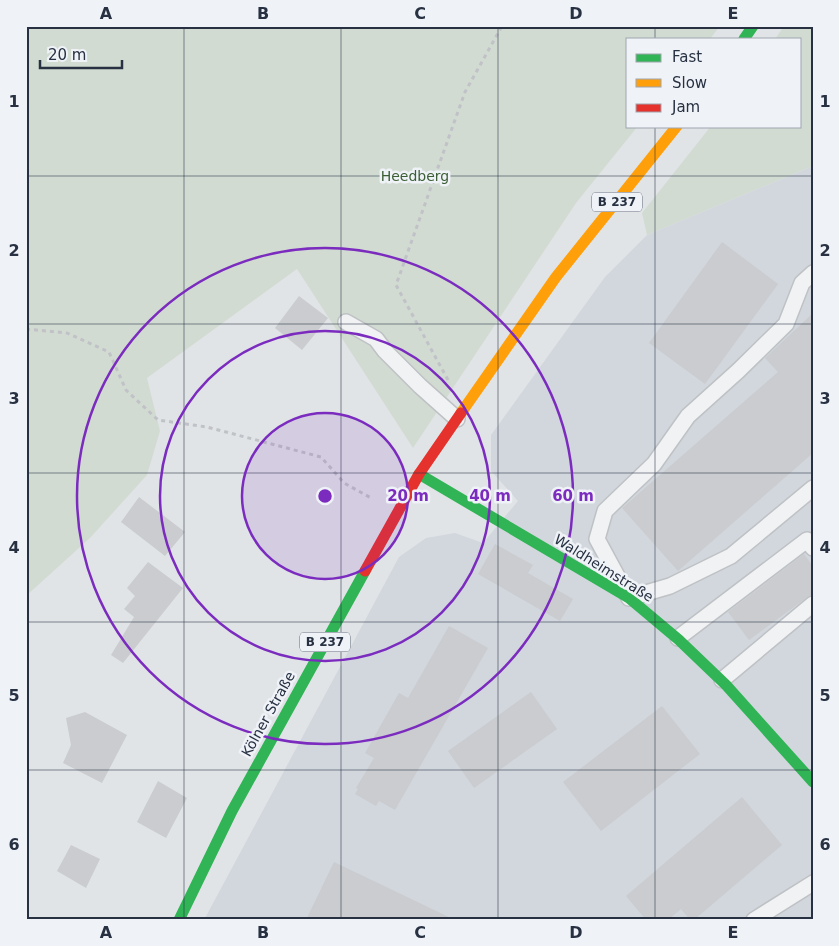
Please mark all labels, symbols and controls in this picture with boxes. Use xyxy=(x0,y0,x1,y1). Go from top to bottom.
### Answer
text: A xyxy=(100,4,113,23)
text: B xyxy=(257,4,269,23)
text: C xyxy=(414,4,426,23)
text: D xyxy=(569,4,583,23)
text: E xyxy=(728,4,738,23)
scale bar xyxy=(40,38,122,70)
legend xyxy=(626,38,802,128)
text: 20 m xyxy=(48,46,86,64)
text: Fast xyxy=(672,48,702,66)
text: Slow xyxy=(672,74,707,92)
text: 1 xyxy=(8,92,20,111)
text: 1 xyxy=(819,92,831,111)
text: Jam xyxy=(671,98,700,116)
park label: Heedberg xyxy=(381,168,449,184)
road number: B 237 xyxy=(592,192,642,212)
text: 2 xyxy=(8,241,20,260)
text: 2 xyxy=(819,241,831,260)
text: 3 xyxy=(8,389,20,408)
text: 3 xyxy=(819,389,831,408)
centre of rings xyxy=(316,487,334,505)
text: 20 m xyxy=(387,487,429,505)
text: 40 m xyxy=(469,487,511,505)
text: 60 m xyxy=(552,487,594,505)
street label: Waldheimstraße xyxy=(551,531,657,605)
text: 4 xyxy=(8,538,20,557)
text: 4 xyxy=(819,538,831,557)
road number: B 237 xyxy=(300,632,350,652)
street label: Kölner Straße xyxy=(238,669,298,759)
text: 5 xyxy=(8,686,20,705)
text: 5 xyxy=(819,686,831,705)
text: 6 xyxy=(8,835,20,854)
text: 6 xyxy=(819,835,831,854)
text: A xyxy=(100,923,113,942)
text: B xyxy=(257,923,269,942)
text: C xyxy=(414,923,426,942)
text: D xyxy=(569,923,583,942)
text: E xyxy=(728,923,738,942)

